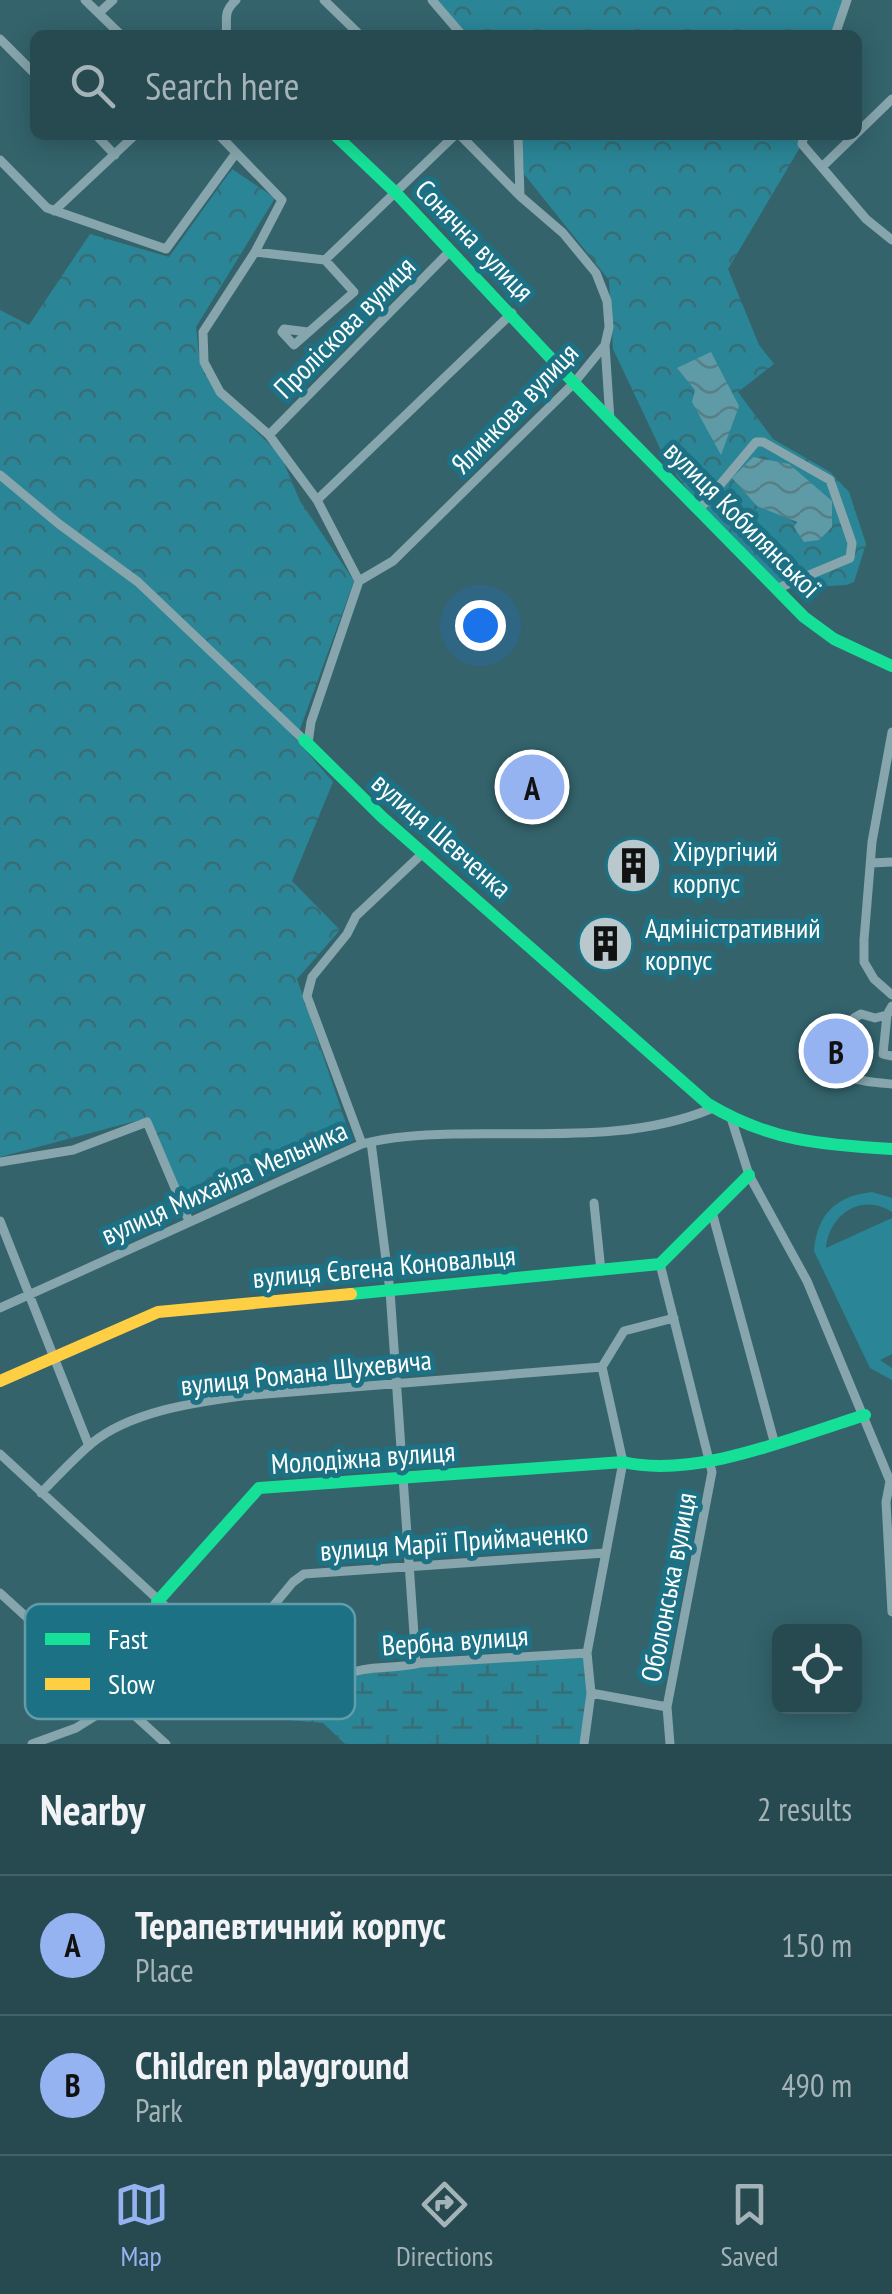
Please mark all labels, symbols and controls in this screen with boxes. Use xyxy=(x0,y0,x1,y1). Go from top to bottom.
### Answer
search box xyxy=(30,30,862,140)
icon: search xyxy=(65,58,120,113)
text: Search here xyxy=(145,61,299,110)
street label: Сонячна вулиця xyxy=(408,171,542,309)
street label: Проліскова вулиця xyxy=(265,248,423,406)
street label: Ялинкова вулиця xyxy=(442,335,586,481)
street label: вулиця Кобилянської xyxy=(657,433,829,605)
your location xyxy=(455,600,506,651)
pin: A xyxy=(500,750,564,824)
street label: вулиця Шевченка xyxy=(364,764,520,906)
place label: Хірургічий корпус xyxy=(673,832,778,901)
building icon: Хірургічий корпус xyxy=(604,836,664,896)
place label: Адміністративний корпус xyxy=(645,909,821,978)
building icon: Адміністративний корпус xyxy=(576,913,636,973)
pin: B xyxy=(804,1014,868,1088)
street label: вулиця Михайла Мельника xyxy=(95,1111,353,1253)
street label: вулиця Євгена Коновальця xyxy=(251,1236,517,1296)
street label: вулиця Романа Шухевича xyxy=(179,1340,433,1404)
street label: Молодіжна вулиця xyxy=(270,1432,456,1482)
street label: Оболонська вулиця xyxy=(632,1489,704,1685)
street label: вулиця Марії Приймаченко xyxy=(319,1513,589,1569)
legend xyxy=(25,1604,355,1719)
street label: Вербна вулиця xyxy=(381,1616,529,1664)
text: Fast xyxy=(108,1620,148,1657)
map controls xyxy=(772,1624,862,1714)
button: locate xyxy=(772,1624,862,1714)
text: Slow xyxy=(108,1665,155,1702)
text: Nearby xyxy=(40,1782,145,1837)
text: 2 results xyxy=(757,1788,852,1830)
text: Терапевтичний корпус xyxy=(135,1900,446,1949)
text: A xyxy=(64,1924,81,1966)
text: 150 m xyxy=(781,1924,852,1966)
text: Place xyxy=(135,1949,194,1991)
text: Children playground xyxy=(135,2040,409,2089)
text: B xyxy=(65,2064,80,2106)
text: 490 m xyxy=(781,2064,852,2106)
text: Park xyxy=(135,2089,183,2131)
tab: Map xyxy=(114,2177,169,2274)
tab: Directions xyxy=(396,2177,493,2274)
tab: Saved xyxy=(721,2177,778,2274)

